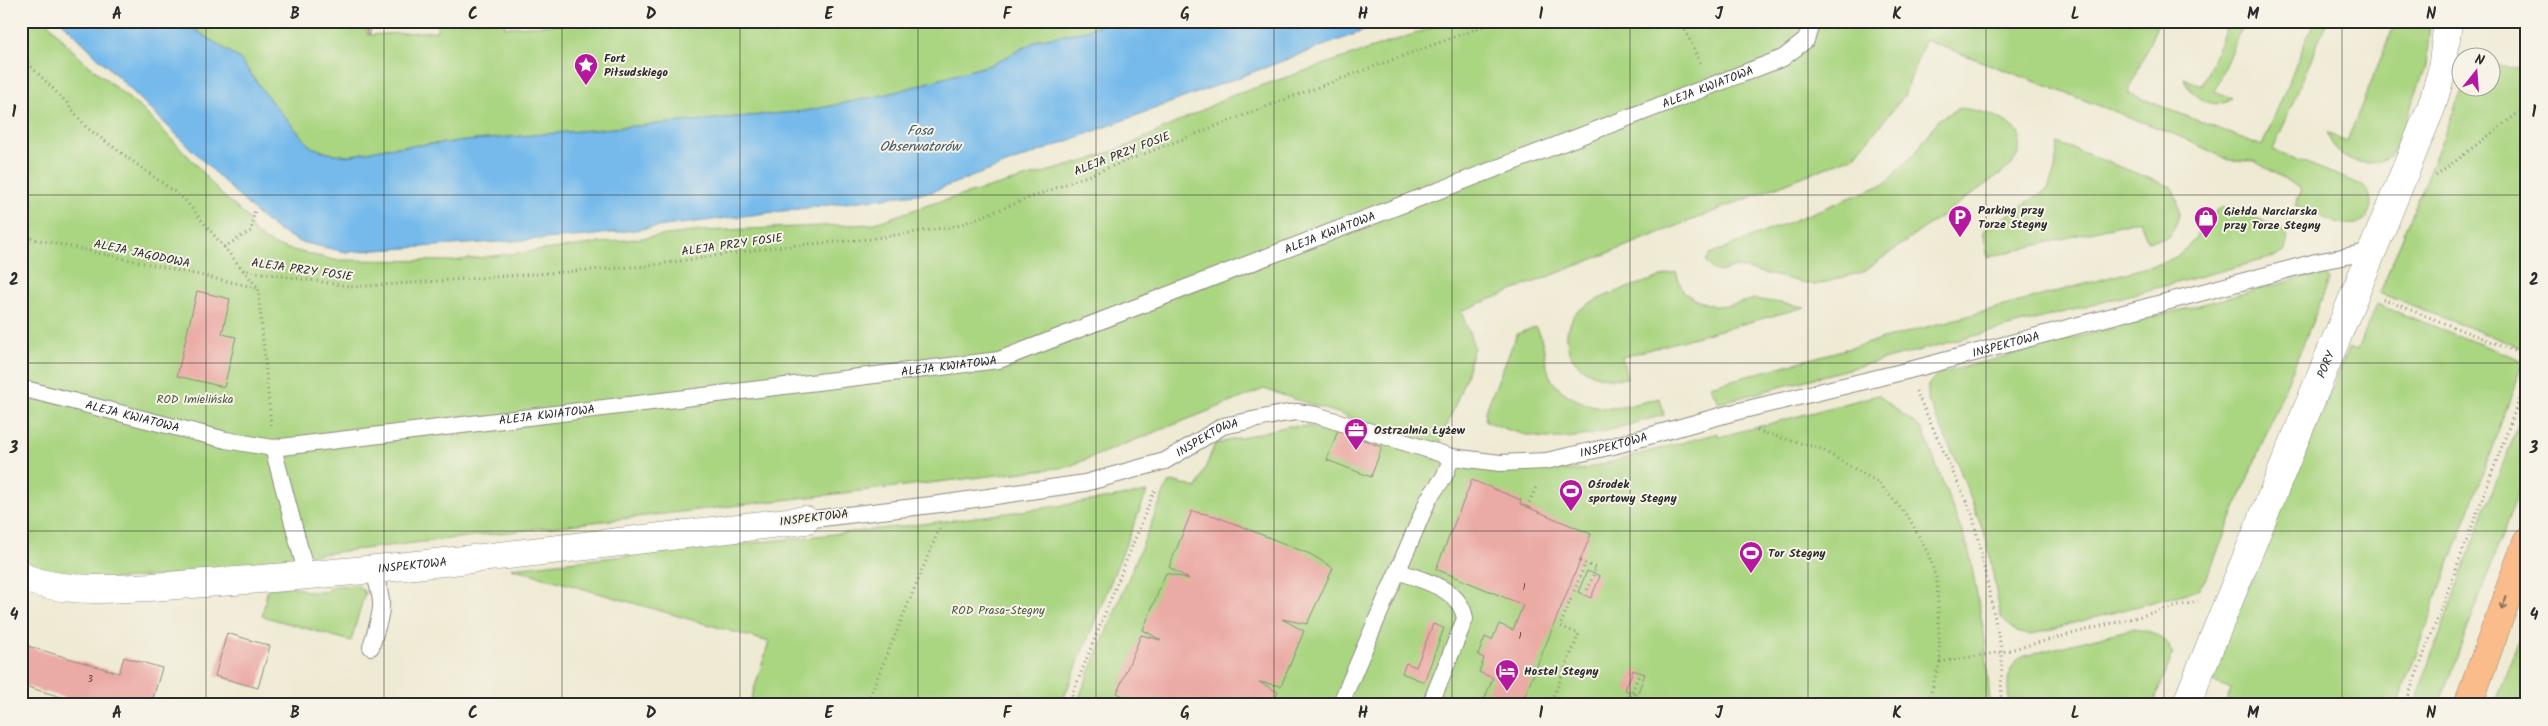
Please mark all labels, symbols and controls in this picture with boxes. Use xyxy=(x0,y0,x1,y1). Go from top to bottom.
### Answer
text: A xyxy=(112,2,122,27)
text: B xyxy=(290,2,300,27)
text: C xyxy=(468,2,478,27)
text: D xyxy=(646,2,657,27)
text: E xyxy=(825,2,835,27)
text: F xyxy=(1003,2,1013,27)
text: G xyxy=(1180,2,1190,27)
text: H xyxy=(1358,2,1368,27)
text: I xyxy=(1539,2,1544,27)
text: J xyxy=(1715,2,1724,27)
text: K xyxy=(1892,2,1902,27)
text: L xyxy=(2071,2,2079,27)
text: M xyxy=(2247,2,2260,27)
text: N xyxy=(2426,2,2436,27)
north arrow xyxy=(2450,48,2500,98)
place label: Fort Piłsudskiego xyxy=(604,49,668,82)
text: N xyxy=(2472,49,2487,72)
place icon: Fort Piłsudskiego xyxy=(573,52,599,86)
street label: ALEJA KWIATOWA xyxy=(1659,61,1756,113)
text: 1 xyxy=(12,100,17,125)
text: 1 xyxy=(2532,100,2537,125)
water label: Fosa Obserwatorów xyxy=(880,120,963,158)
street label: ALEJA PRZY FOSIE xyxy=(1071,127,1174,181)
place label: Parking przy Torze Stegny xyxy=(1978,201,2048,234)
place label: Giełda Narciarska przy Torze Stegny xyxy=(2223,202,2321,235)
parking icon: Parking przy Torze Stegny xyxy=(1947,204,1973,238)
shop icon: Giełda Narciarska przy Torze Stegny xyxy=(2193,205,2219,239)
street label: ALEJA KWIATOWA xyxy=(1281,206,1378,259)
street label: ALEJA PRZY FOSIE xyxy=(680,228,785,262)
street label: ALEJA JAGODOWA xyxy=(92,235,192,273)
street label: ALEJA PRZY FOSIE xyxy=(250,253,355,287)
text: 2 xyxy=(9,268,19,293)
text: 2 xyxy=(2529,268,2539,293)
street label: INSPEKTOWA xyxy=(1970,326,2042,363)
street label: PORY xyxy=(2312,347,2340,381)
street label: ALEJA KWIATOWA xyxy=(900,351,998,381)
park label: ROD Imielińska xyxy=(157,390,234,409)
street label: ALEJA KWIATOWA xyxy=(83,395,182,437)
street label: ALEJA KWIATOWA xyxy=(498,400,596,430)
street label: INSPEKTOWA xyxy=(1172,414,1240,462)
office icon: Ostrzalnia Łyżew xyxy=(1343,417,1369,451)
place label: Ostrzalnia Łyżew xyxy=(1374,421,1466,440)
street label: INSPEKTOWA xyxy=(1578,427,1650,463)
text: 3 xyxy=(9,436,19,461)
text: 3 xyxy=(2529,436,2539,461)
place label: Ośrodek sportowy Stegny xyxy=(1588,475,1677,508)
sports icon: Ośrodek sportowy Stegny xyxy=(1558,478,1584,512)
street label: INSPEKTOWA xyxy=(778,504,850,532)
sports icon: Tor Stegny xyxy=(1738,540,1764,574)
place label: Tor Stegny xyxy=(1768,544,1826,563)
street label: INSPEKTOWA xyxy=(377,552,448,578)
house number: 1 xyxy=(1522,579,1526,595)
one-way arrow xyxy=(2499,595,2508,611)
park label: ROD Prasa-Stegny xyxy=(951,601,1045,620)
text: 4 xyxy=(10,603,19,628)
text: 4 xyxy=(2530,603,2539,628)
house number: 1 xyxy=(1518,628,1522,644)
hotel icon: Hostel Stegny xyxy=(1494,658,1520,692)
place label: Hostel Stegny xyxy=(1524,662,1599,681)
house number: 3 xyxy=(87,671,93,687)
text: A xyxy=(112,701,122,726)
text: B xyxy=(290,701,300,726)
text: C xyxy=(468,701,478,726)
text: D xyxy=(646,701,657,726)
text: E xyxy=(825,701,835,726)
text: F xyxy=(1003,701,1013,726)
text: G xyxy=(1180,701,1190,726)
text: H xyxy=(1358,701,1368,726)
text: I xyxy=(1539,701,1544,726)
text: J xyxy=(1715,701,1724,726)
text: K xyxy=(1892,701,1902,726)
text: L xyxy=(2071,701,2079,726)
text: M xyxy=(2247,701,2260,726)
text: N xyxy=(2426,701,2436,726)

